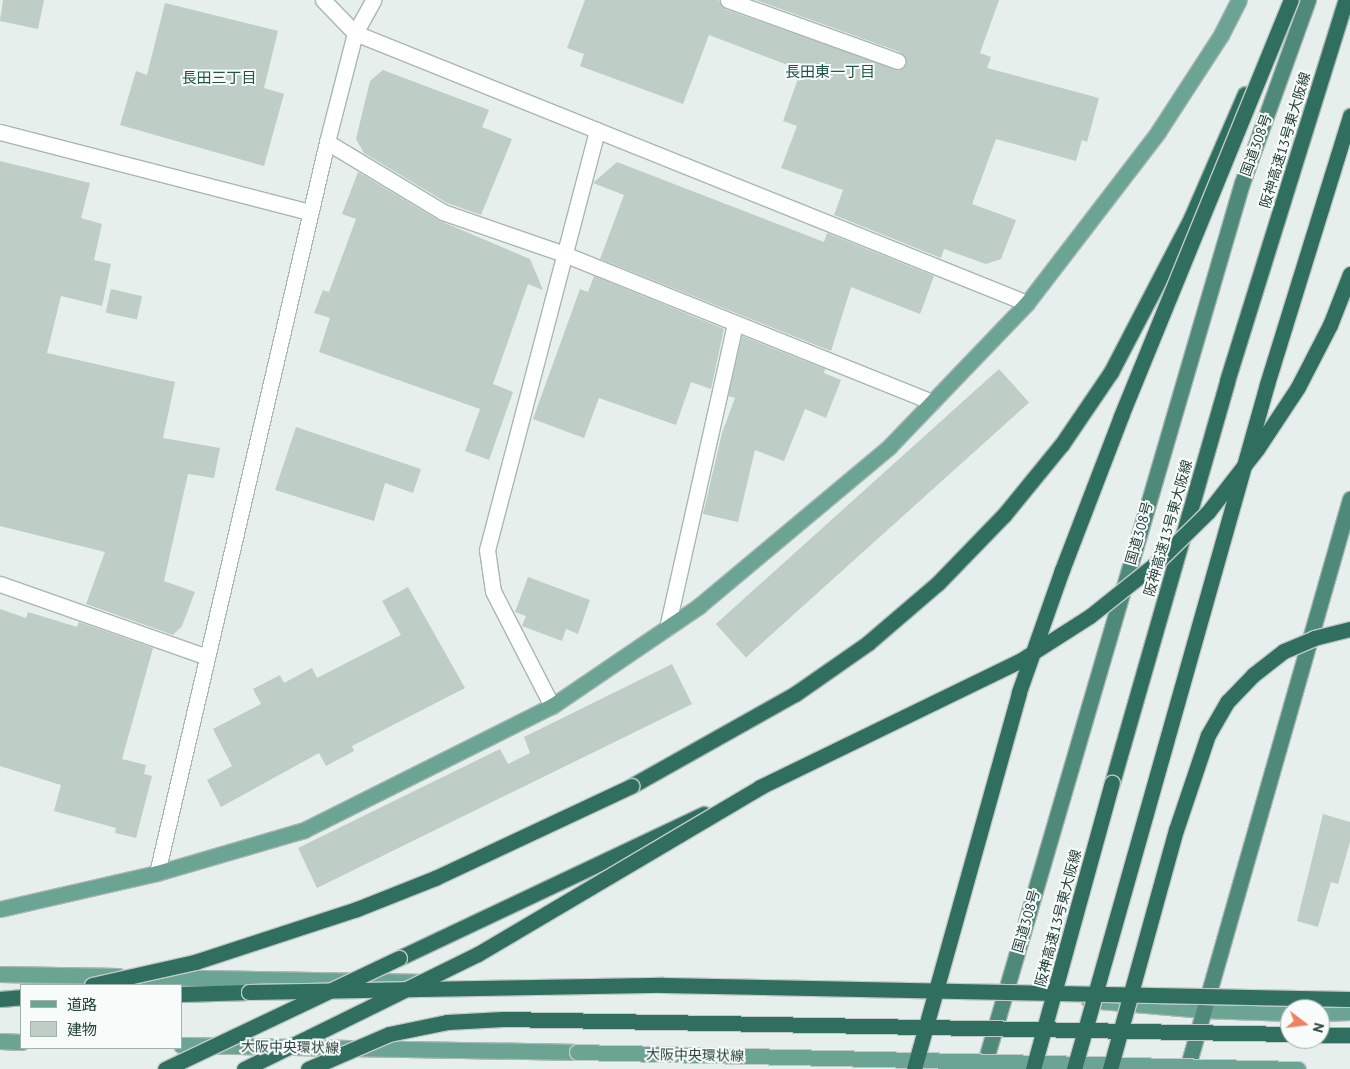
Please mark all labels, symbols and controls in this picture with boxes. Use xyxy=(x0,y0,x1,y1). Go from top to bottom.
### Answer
district label: 長田東一丁目 xyxy=(785,63,875,81)
district label: 長田三丁目 xyxy=(182,69,256,87)
street label: 阪神高速13号東大阪線 xyxy=(1256,70,1314,210)
street label: 国道308号 xyxy=(1237,112,1275,178)
street label: 阪神高速13号東大阪線 xyxy=(1140,458,1196,598)
street label: 国道308号 xyxy=(1122,499,1156,567)
street label: 阪神高速13号東大阪線 xyxy=(1032,848,1084,988)
street label: 国道308号 xyxy=(1009,887,1043,955)
legend xyxy=(20,984,182,1049)
text: 道路 xyxy=(67,995,97,1014)
north arrow xyxy=(1280,999,1330,1049)
text: 建物 xyxy=(67,1020,97,1039)
text: N xyxy=(1309,1021,1328,1034)
street label: 大阪中央環状線 xyxy=(241,1038,339,1056)
street label: 大阪中央環状線 xyxy=(646,1046,744,1064)

